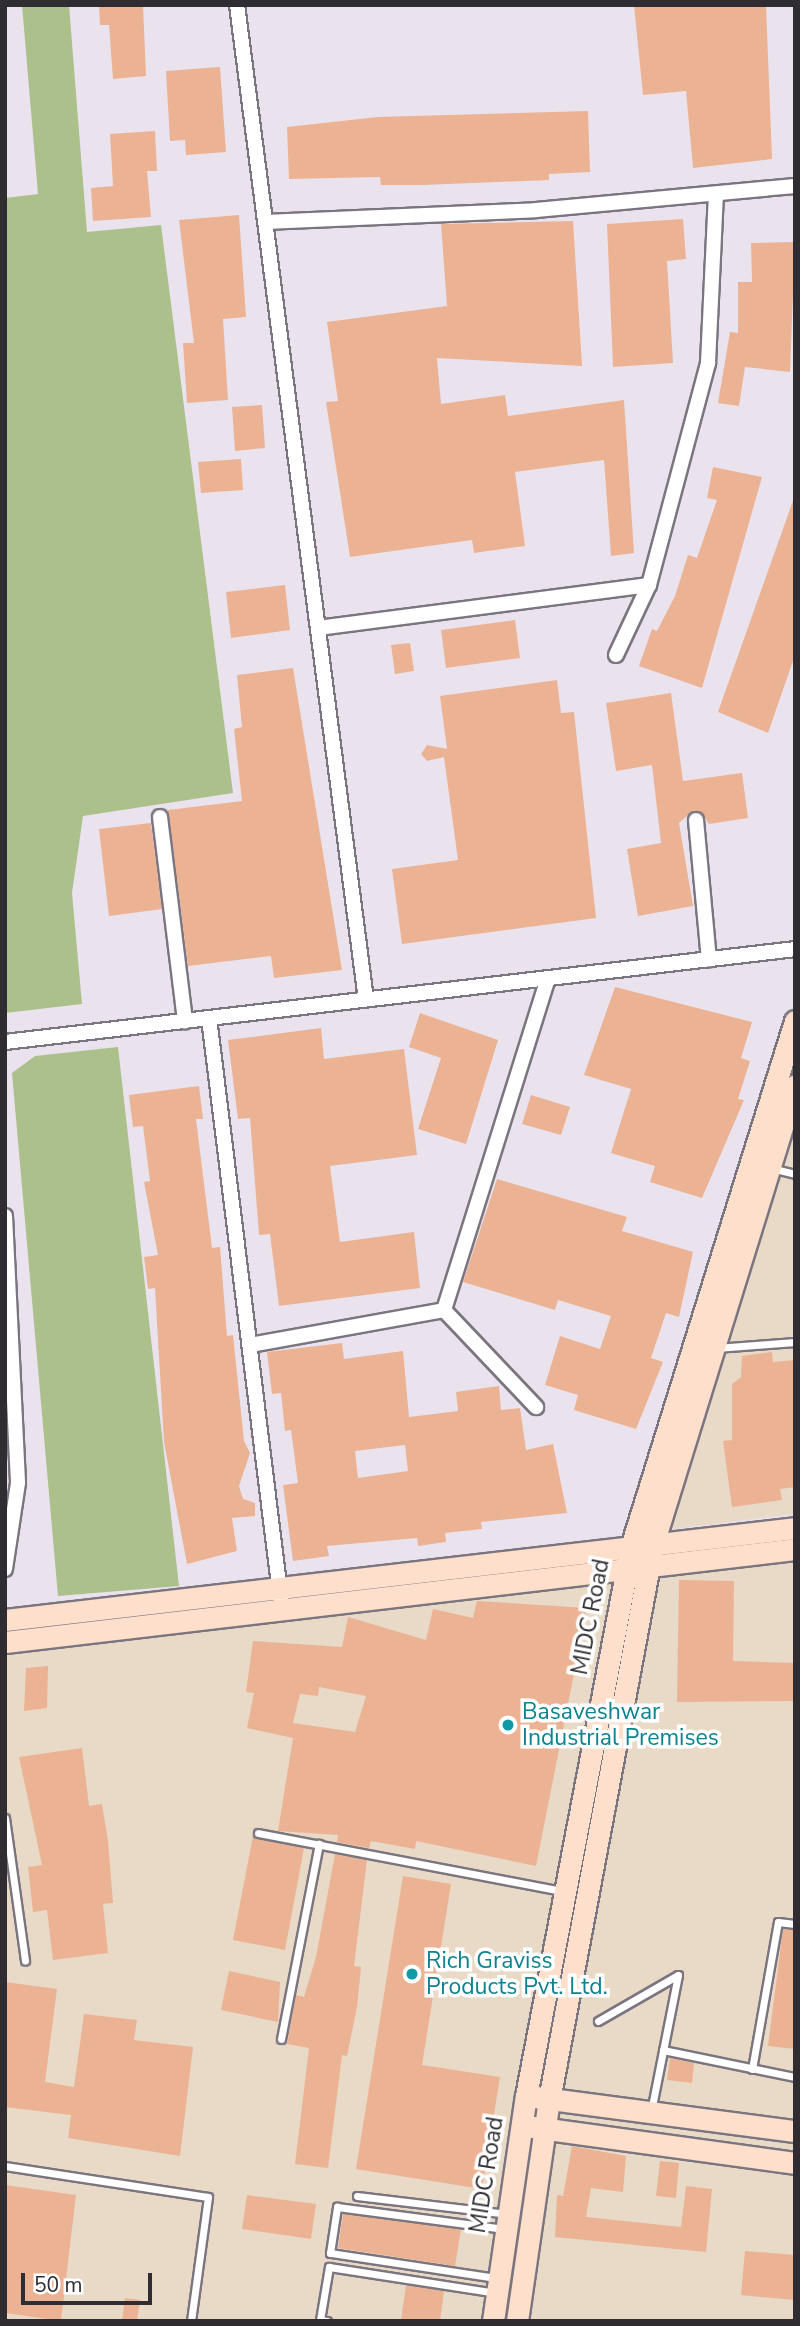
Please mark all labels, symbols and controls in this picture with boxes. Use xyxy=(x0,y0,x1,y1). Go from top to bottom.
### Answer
street label: MIDC Road xyxy=(566,1557,616,1677)
place label: Basaveshwar Industrial Premises xyxy=(522,1698,719,1752)
marker: Basaveshwar Industrial Premises xyxy=(500,1717,516,1733)
place label: Rich Graviss Products Pvt. Ltd. xyxy=(426,1947,608,2001)
marker: Rich Graviss Products Pvt. Ltd. xyxy=(404,1966,420,1982)
street label: MIDC Road xyxy=(464,2115,510,2235)
scale bar xyxy=(24,2260,156,2304)
text: 50 m xyxy=(34,2271,83,2299)

